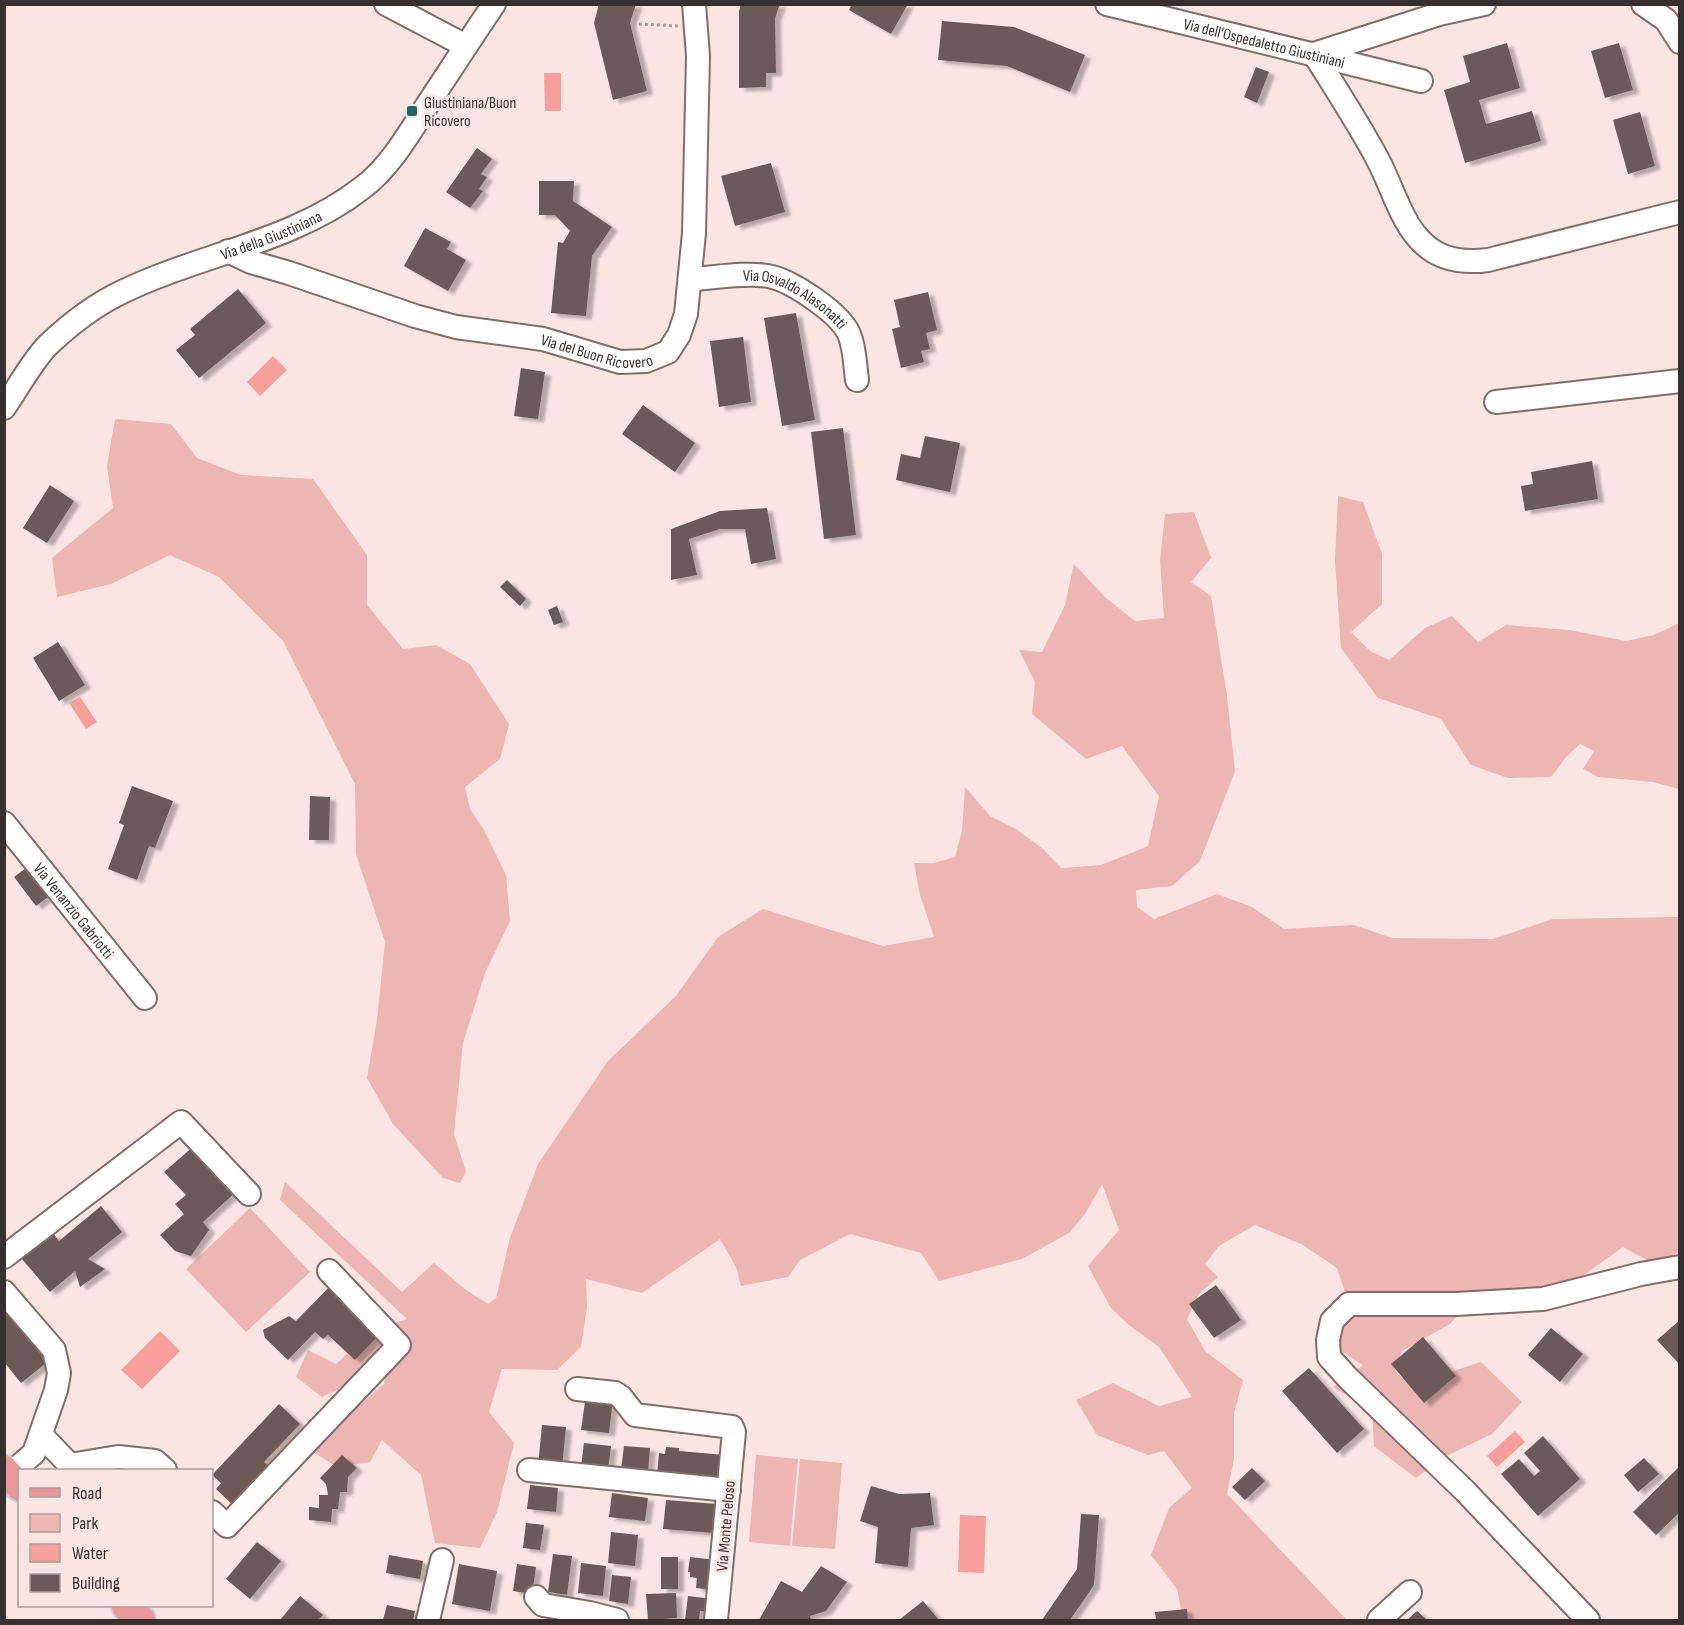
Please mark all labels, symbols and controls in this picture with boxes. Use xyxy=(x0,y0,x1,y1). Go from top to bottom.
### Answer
street label: Via dell'Ospedaletto Giustiniani xyxy=(1181,15,1347,73)
place label: Giustiniana/Buon Ricovero xyxy=(424,94,516,131)
marker: Giustiniana/Buon Ricovero xyxy=(405,104,419,118)
street label: Via della Giustiniana xyxy=(219,208,326,265)
street label: Via Osvaldo Alasonatti xyxy=(743,267,851,333)
street label: Via del Buon Ricovero xyxy=(538,331,656,373)
street label: Via Venanzio Gabriotti xyxy=(29,859,117,963)
legend xyxy=(18,1469,213,1607)
street label: Via Monte Peloso xyxy=(713,1480,740,1572)
text: Road xyxy=(72,1483,102,1504)
text: Park xyxy=(72,1513,98,1534)
text: Water xyxy=(72,1543,108,1564)
text: Building xyxy=(72,1573,120,1594)

